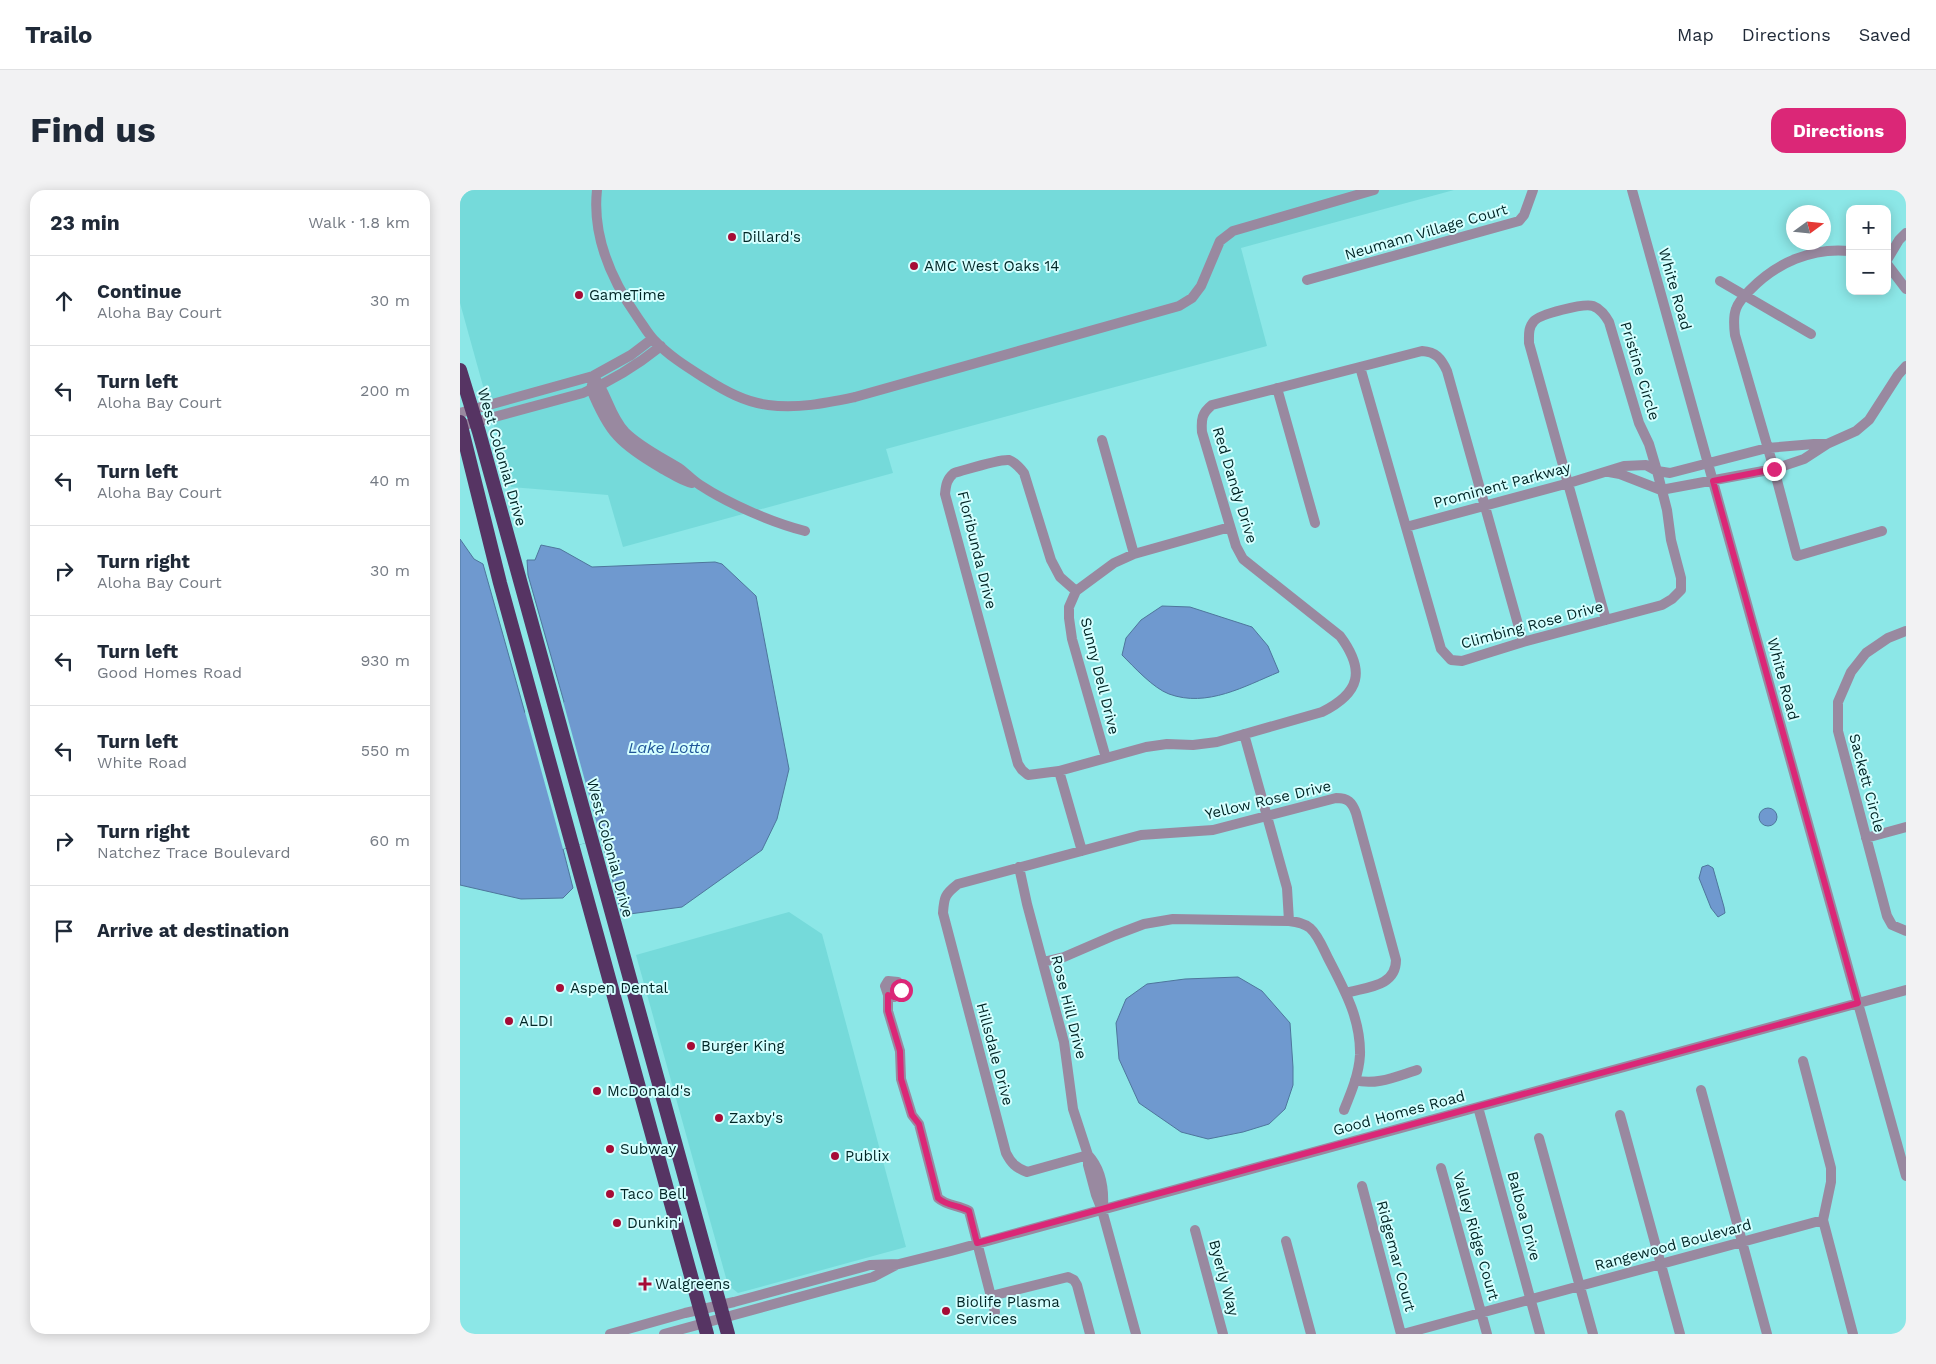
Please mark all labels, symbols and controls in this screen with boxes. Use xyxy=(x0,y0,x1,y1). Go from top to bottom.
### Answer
text: Trailo xyxy=(25,21,92,49)
text: Map xyxy=(1677,24,1714,45)
text: Directions xyxy=(1742,24,1831,45)
text: Saved xyxy=(1859,24,1911,45)
button: Directions xyxy=(1771,108,1906,153)
text: Find us xyxy=(30,109,156,151)
street label: Neumann Village Court xyxy=(1343,200,1510,264)
north arrow xyxy=(1786,205,1831,250)
map controls xyxy=(1846,205,1891,295)
button: + xyxy=(1846,205,1891,250)
text: 23 min xyxy=(50,210,120,235)
text: Walk · 1.8 km xyxy=(308,213,410,232)
place label: Dillard's xyxy=(742,228,801,246)
marker: Dillard's xyxy=(726,231,738,243)
street label: White Road xyxy=(1655,246,1695,332)
button: − xyxy=(1846,250,1891,295)
place label: AMC West Oaks 14 xyxy=(924,257,1059,275)
marker: AMC West Oaks 14 xyxy=(908,260,920,272)
text: Continue xyxy=(97,280,181,303)
place label: GameTime xyxy=(589,286,666,304)
icon: ahead xyxy=(50,287,78,315)
marker: GameTime xyxy=(573,289,585,301)
text: 30 m xyxy=(370,291,410,310)
text: Aloha Bay Court xyxy=(97,303,222,322)
street label: Pristine Circle xyxy=(1616,319,1664,423)
text: Turn left xyxy=(97,370,178,393)
icon: left xyxy=(50,377,78,405)
text: 200 m xyxy=(360,381,410,400)
street label: West Colonial Drive xyxy=(474,386,530,528)
text: Aloha Bay Court xyxy=(97,393,222,412)
street label: Red Dandy Drive xyxy=(1209,425,1261,545)
street label: Prominent Parkway xyxy=(1431,458,1573,512)
route end xyxy=(1763,458,1786,481)
text: Turn left xyxy=(97,460,178,483)
icon: left xyxy=(50,467,78,495)
text: 40 m xyxy=(370,471,410,490)
text: Aloha Bay Court xyxy=(97,483,222,502)
street label: Floribunda Drive xyxy=(954,489,1000,611)
text: Turn right xyxy=(97,550,190,573)
icon: right xyxy=(50,557,78,585)
text: 30 m xyxy=(370,561,410,580)
text: Aloha Bay Court xyxy=(97,573,222,592)
street label: Climbing Rose Drive xyxy=(1459,597,1605,653)
street label: Sunny Dell Drive xyxy=(1077,616,1123,736)
street label: White Road xyxy=(1763,636,1803,722)
text: Turn left xyxy=(97,640,178,663)
icon: left xyxy=(50,647,78,675)
text: 930 m xyxy=(360,651,410,670)
text: Good Homes Road xyxy=(97,663,242,682)
text: Turn left xyxy=(97,730,178,753)
street label: Sackett Circle xyxy=(1845,732,1889,834)
icon: left xyxy=(50,737,78,765)
water label: Lake Lotta xyxy=(628,738,710,757)
text: 550 m xyxy=(361,741,410,760)
text: White Road xyxy=(97,753,187,772)
street label: West Colonial Drive xyxy=(583,777,637,919)
street label: Yellow Rose Drive xyxy=(1203,777,1333,823)
text: Turn right xyxy=(97,820,190,843)
icon: right xyxy=(50,827,78,855)
text: 60 m xyxy=(370,831,410,850)
text: Natchez Trace Boulevard xyxy=(97,843,291,862)
icon: arrive xyxy=(50,917,78,945)
text: Arrive at destination xyxy=(97,919,289,942)
street label: Rose Hill Drive xyxy=(1047,953,1091,1061)
place label: Aspen Dental xyxy=(570,979,669,997)
route start xyxy=(890,979,913,1002)
marker: Aspen Dental xyxy=(554,982,566,994)
street label: Hillsdale Drive xyxy=(973,1001,1017,1107)
place label: ALDI xyxy=(519,1012,553,1030)
marker: ALDI xyxy=(503,1015,515,1027)
place label: Burger King xyxy=(701,1037,784,1055)
marker: Burger King xyxy=(685,1040,697,1052)
place label: McDonald's xyxy=(607,1082,691,1100)
marker: McDonald's xyxy=(591,1085,603,1097)
street label: Good Homes Road xyxy=(1331,1087,1467,1139)
place label: Zaxby's xyxy=(729,1109,783,1127)
marker: Zaxby's xyxy=(713,1112,725,1124)
place label: Subway xyxy=(620,1140,676,1158)
marker: Subway xyxy=(604,1143,616,1155)
place label: Publix xyxy=(845,1147,889,1165)
marker: Publix xyxy=(829,1150,841,1162)
street label: Balboa Drive xyxy=(1503,1169,1545,1263)
street label: Valley Ridge Court xyxy=(1449,1170,1503,1303)
place label: Taco Bell xyxy=(620,1185,687,1203)
marker: Taco Bell xyxy=(604,1188,616,1200)
street label: Ridgemar Court xyxy=(1373,1199,1420,1314)
place label: Dunkin' xyxy=(627,1214,681,1232)
street label: Rangewood Boulevard xyxy=(1593,1215,1753,1275)
marker: Dunkin' xyxy=(611,1217,623,1229)
street label: Byerly Way xyxy=(1205,1238,1243,1318)
place label: Walgreens xyxy=(655,1275,730,1293)
marker: Walgreens xyxy=(639,1278,651,1290)
place label: Biolife Plasma Services xyxy=(956,1293,1060,1328)
marker: Biolife Plasma Services xyxy=(940,1305,952,1317)

